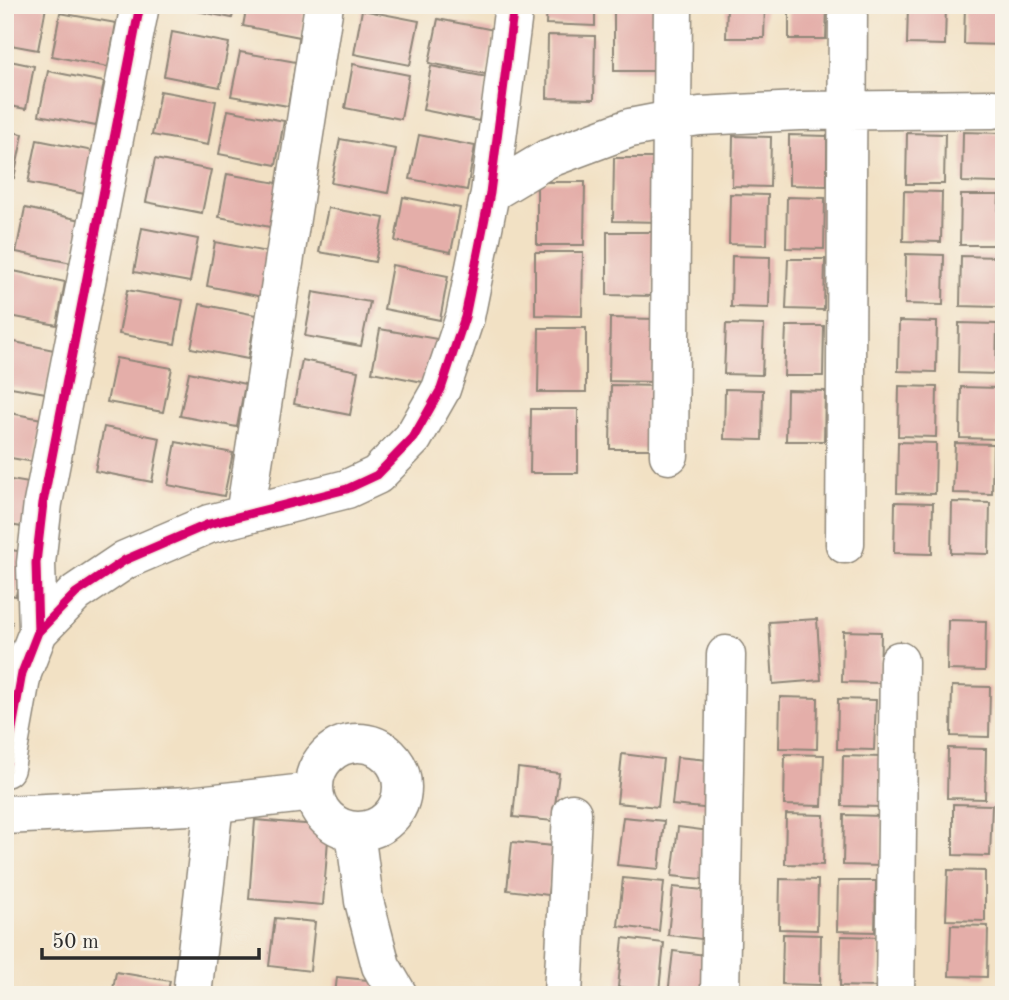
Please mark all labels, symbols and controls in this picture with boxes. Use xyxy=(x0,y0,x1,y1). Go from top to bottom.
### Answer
scale bar xyxy=(42,916,259,960)
text: 50 m xyxy=(52,932,99,953)

